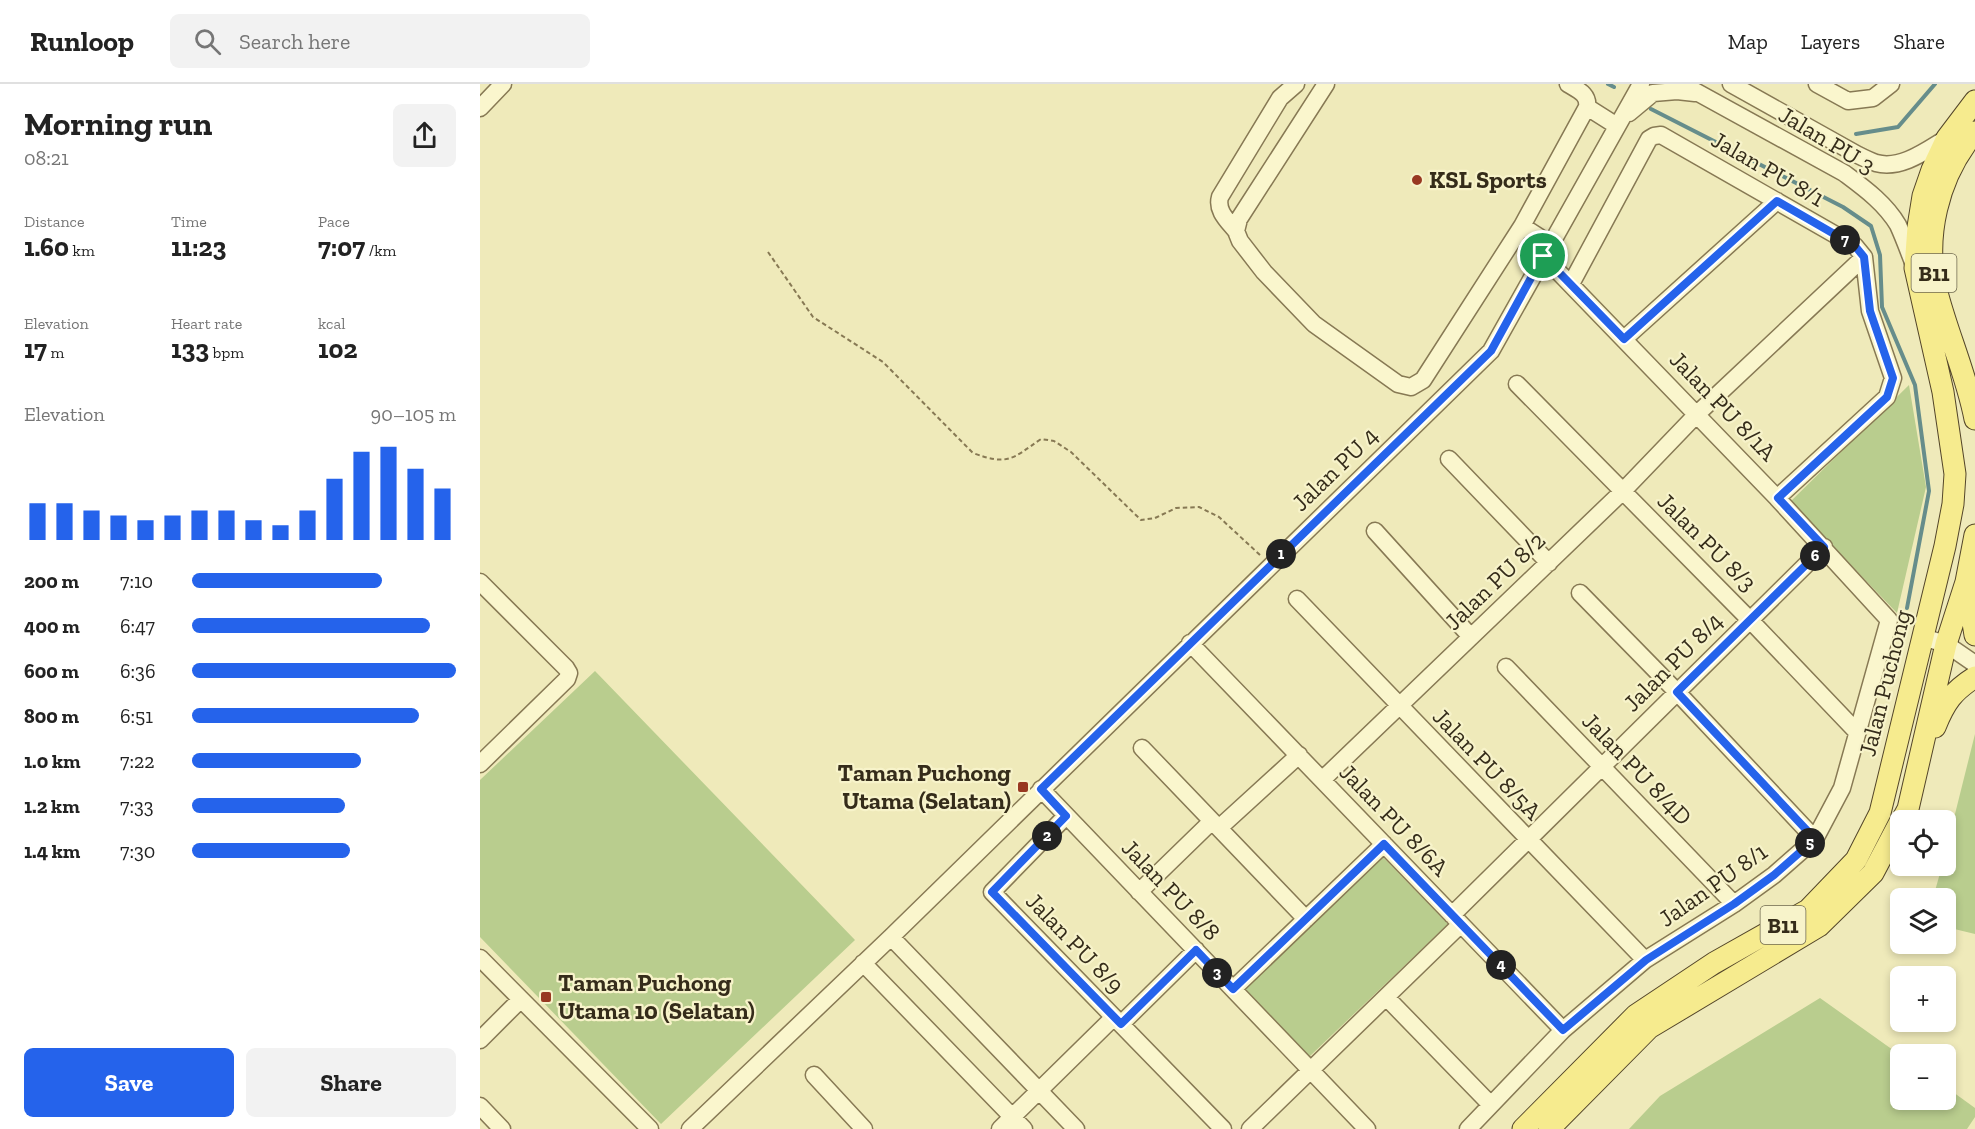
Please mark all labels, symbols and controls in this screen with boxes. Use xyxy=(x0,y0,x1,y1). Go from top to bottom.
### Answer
search box xyxy=(170,14,590,68)
text: Runloop xyxy=(30,25,134,58)
icon: search xyxy=(191,25,224,58)
text: Search here xyxy=(239,28,350,55)
text: Map xyxy=(1728,29,1768,54)
text: Layers xyxy=(1801,29,1860,54)
text: Share xyxy=(1893,29,1945,54)
street label: Jalan PU 3 xyxy=(1774,100,1881,180)
text: Morning run xyxy=(24,104,212,143)
button: share xyxy=(393,104,456,167)
street label: Jalan PU 8/1 xyxy=(1707,125,1830,213)
text: 08:21 xyxy=(24,146,69,170)
place label: KSL Sports xyxy=(1429,165,1547,194)
marker: KSL Sports xyxy=(1410,173,1424,187)
text: Distance xyxy=(24,212,85,231)
text: Time xyxy=(171,212,207,231)
text: Pace xyxy=(318,212,350,231)
pin: 7 xyxy=(1830,225,1860,255)
pin xyxy=(1517,230,1568,281)
text: 7 xyxy=(1841,230,1849,249)
text: 1.60 xyxy=(24,231,69,263)
text: 11:23 xyxy=(171,231,226,263)
text: 7:07 xyxy=(318,231,365,263)
icon: arrive xyxy=(1526,239,1559,272)
text: km xyxy=(69,241,95,260)
text: /km xyxy=(365,241,396,260)
road number: B11 xyxy=(1912,254,1956,292)
text: Elevation xyxy=(24,314,89,333)
text: Heart rate xyxy=(171,314,242,333)
text: kcal xyxy=(318,314,345,333)
text: 17 xyxy=(24,333,47,365)
text: 133 xyxy=(171,333,209,365)
text: 102 xyxy=(318,333,357,365)
text: m xyxy=(47,343,64,362)
text: bpm xyxy=(209,343,244,362)
street label: Jalan PU 8/1A xyxy=(1664,345,1783,467)
text: Elevation xyxy=(24,402,105,426)
text: 90–105 m xyxy=(371,402,456,426)
street label: Jalan PU 4 xyxy=(1286,421,1384,517)
street label: Jalan PU 8/3 xyxy=(1652,486,1763,597)
street label: Jalan PU 8/2 xyxy=(1438,526,1551,636)
pin: 1 xyxy=(1266,539,1296,569)
pin: 6 xyxy=(1800,541,1830,571)
text: 1 xyxy=(1278,544,1284,563)
text: 6 xyxy=(1811,546,1819,565)
text: 200 m xyxy=(24,569,79,593)
text: 7:10 xyxy=(120,569,153,593)
street label: Jalan PU 8/4 xyxy=(1617,606,1728,717)
street label: Jalan Puchong xyxy=(1852,607,1917,759)
text: 400 m xyxy=(24,614,80,638)
text: 6:47 xyxy=(120,614,155,638)
text: 600 m xyxy=(24,659,79,683)
text: 6:36 xyxy=(120,659,156,683)
street label: Jalan PU 8/5A xyxy=(1427,702,1548,826)
text: 800 m xyxy=(24,704,79,728)
text: 6:51 xyxy=(120,704,153,728)
street label: Jalan PU 8/4D xyxy=(1576,706,1698,831)
text: 1.0 km xyxy=(24,749,80,773)
text: 7:22 xyxy=(120,749,155,773)
place label: Taman Puchong Utama (Selatan) xyxy=(838,758,1011,815)
street label: Jalan PU 8/6A xyxy=(1334,758,1455,882)
marker: Taman Puchong Utama (Selatan) xyxy=(1016,780,1030,794)
text: 1.2 km xyxy=(24,794,80,818)
text: 7:33 xyxy=(120,794,153,818)
map controls xyxy=(1890,810,1956,1110)
button: locate xyxy=(1890,810,1956,876)
pin: 2 xyxy=(1032,821,1062,851)
text: 2 xyxy=(1043,826,1051,845)
pin: 5 xyxy=(1795,828,1825,858)
street label: Jalan PU 8/8 xyxy=(1116,833,1227,946)
text: 5 xyxy=(1806,833,1814,852)
street label: Jalan PU 8/1 xyxy=(1653,837,1773,933)
text: 1.4 km xyxy=(24,839,80,863)
text: 7:30 xyxy=(120,839,155,863)
street label: Jalan PU 8/9 xyxy=(1020,886,1130,999)
button: layers xyxy=(1890,888,1956,954)
road number: B11 xyxy=(1760,906,1806,944)
pin: 4 xyxy=(1486,950,1516,980)
text: 4 xyxy=(1496,955,1506,974)
pin: 3 xyxy=(1202,958,1232,988)
text: 3 xyxy=(1213,963,1221,982)
button: + xyxy=(1890,966,1956,1032)
place label: Taman Puchong Utama 10 (Selatan) xyxy=(558,968,755,1025)
marker: Taman Puchong Utama 10 (Selatan) xyxy=(539,990,553,1004)
button: − xyxy=(1890,1044,1956,1110)
button: Save xyxy=(24,1048,234,1117)
button: Share xyxy=(246,1048,456,1117)

